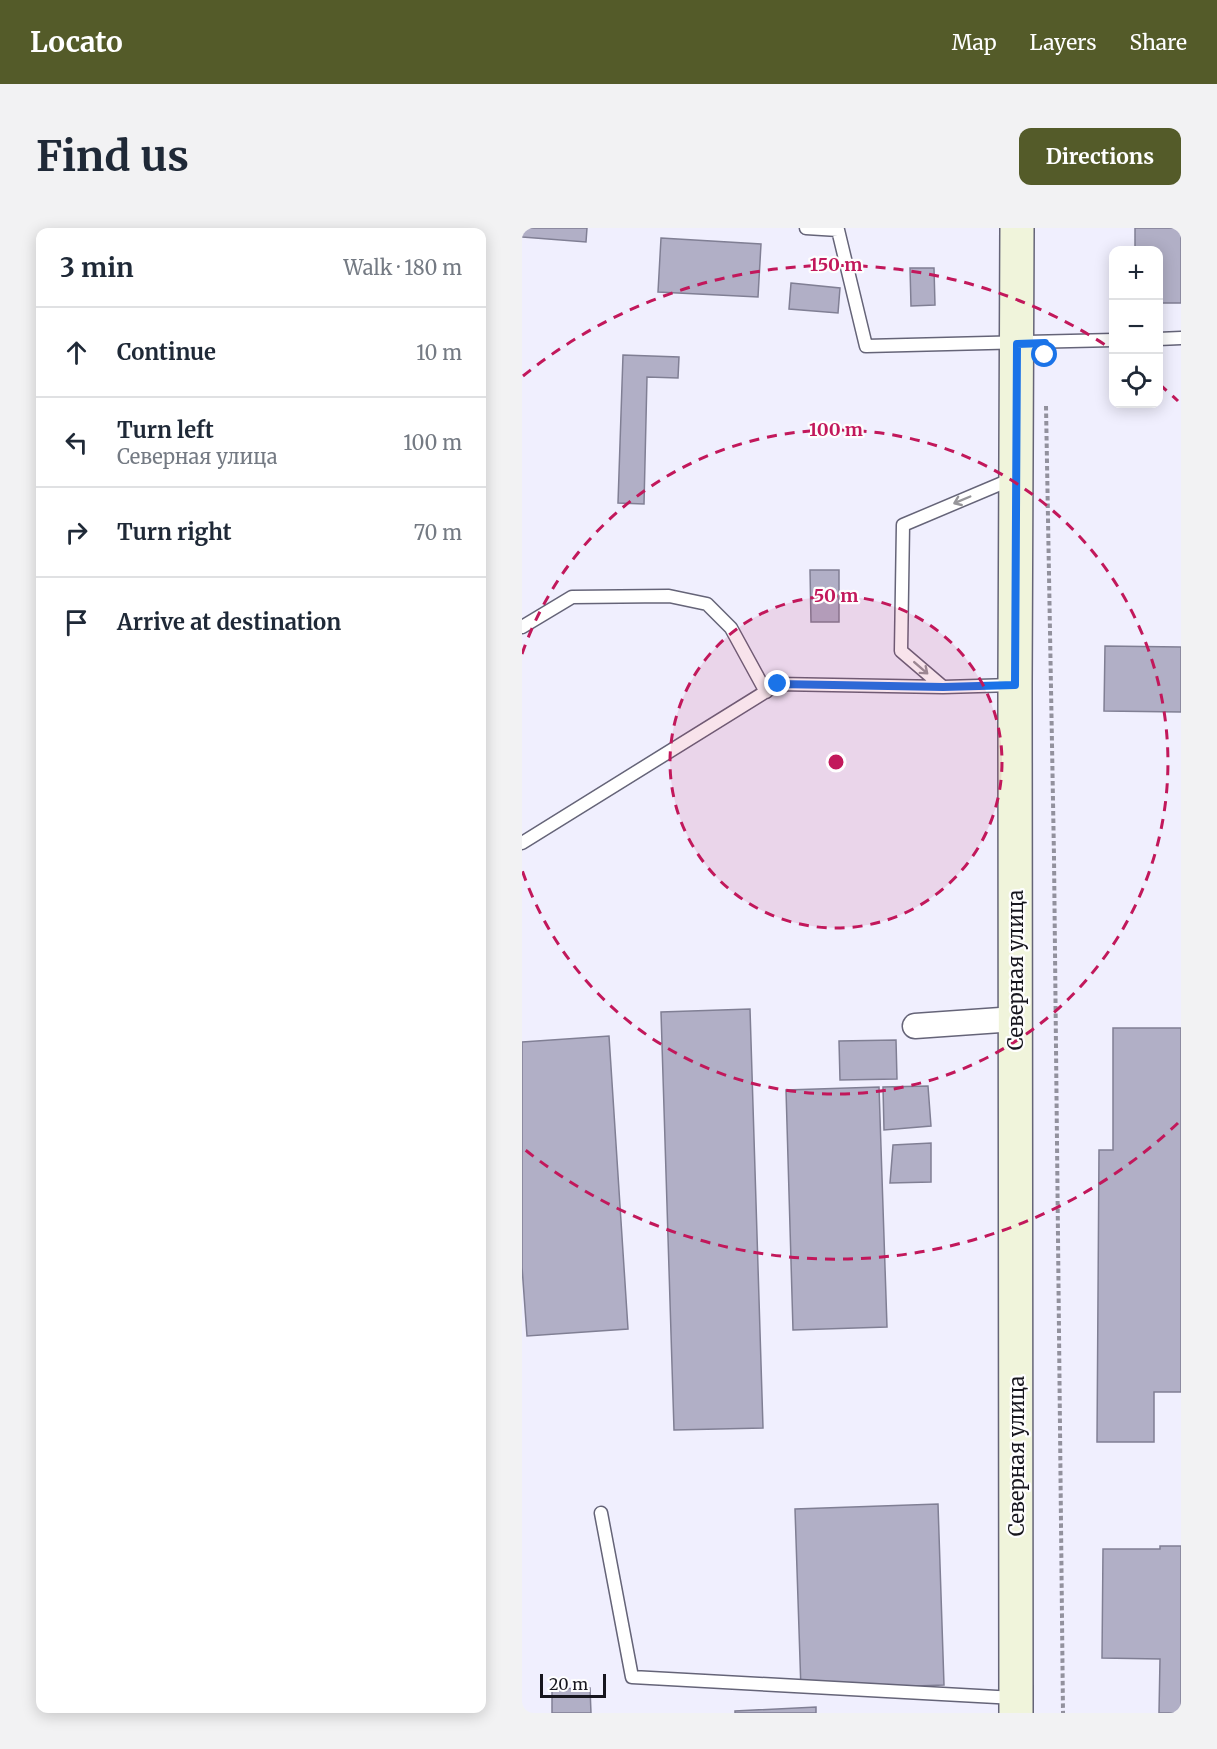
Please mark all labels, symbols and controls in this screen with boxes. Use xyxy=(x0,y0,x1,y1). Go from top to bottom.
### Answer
text: Locato xyxy=(30,24,123,60)
text: Map xyxy=(952,29,997,56)
text: Layers xyxy=(1030,29,1097,56)
text: Share xyxy=(1130,29,1187,56)
button: Directions xyxy=(1019,128,1181,185)
text: Find us xyxy=(36,130,189,182)
map controls xyxy=(1109,246,1163,408)
button: + xyxy=(1109,246,1163,300)
text: 3 min xyxy=(60,251,134,284)
text: 150 m xyxy=(810,253,862,276)
text: Walk · 180 m xyxy=(344,255,462,280)
button: − xyxy=(1109,300,1163,354)
icon: ahead xyxy=(60,336,93,369)
text: Continue xyxy=(117,338,216,366)
text: 10 m xyxy=(416,340,462,365)
route start xyxy=(1031,341,1057,367)
button: locate xyxy=(1109,354,1163,408)
text: Turn left xyxy=(117,416,214,444)
text: 100 m xyxy=(809,418,863,441)
icon: left xyxy=(60,426,93,459)
text: 100 m xyxy=(403,430,462,455)
text: Северная улица xyxy=(117,444,277,469)
one-way arrow xyxy=(954,495,972,506)
icon: right xyxy=(60,516,93,549)
text: Turn right xyxy=(117,518,231,546)
text: 70 m xyxy=(414,520,462,545)
text: 50 m xyxy=(814,584,858,607)
icon: arrive xyxy=(60,606,93,639)
text: Arrive at destination xyxy=(117,608,341,636)
one-way arrow xyxy=(913,661,929,674)
route end xyxy=(764,670,790,696)
centre of rings xyxy=(826,752,846,772)
street label: Северная улица xyxy=(1003,889,1028,1050)
street label: Северная улица xyxy=(1004,1375,1029,1536)
scale bar xyxy=(540,1671,606,1698)
text: 20 m xyxy=(549,1674,588,1694)

